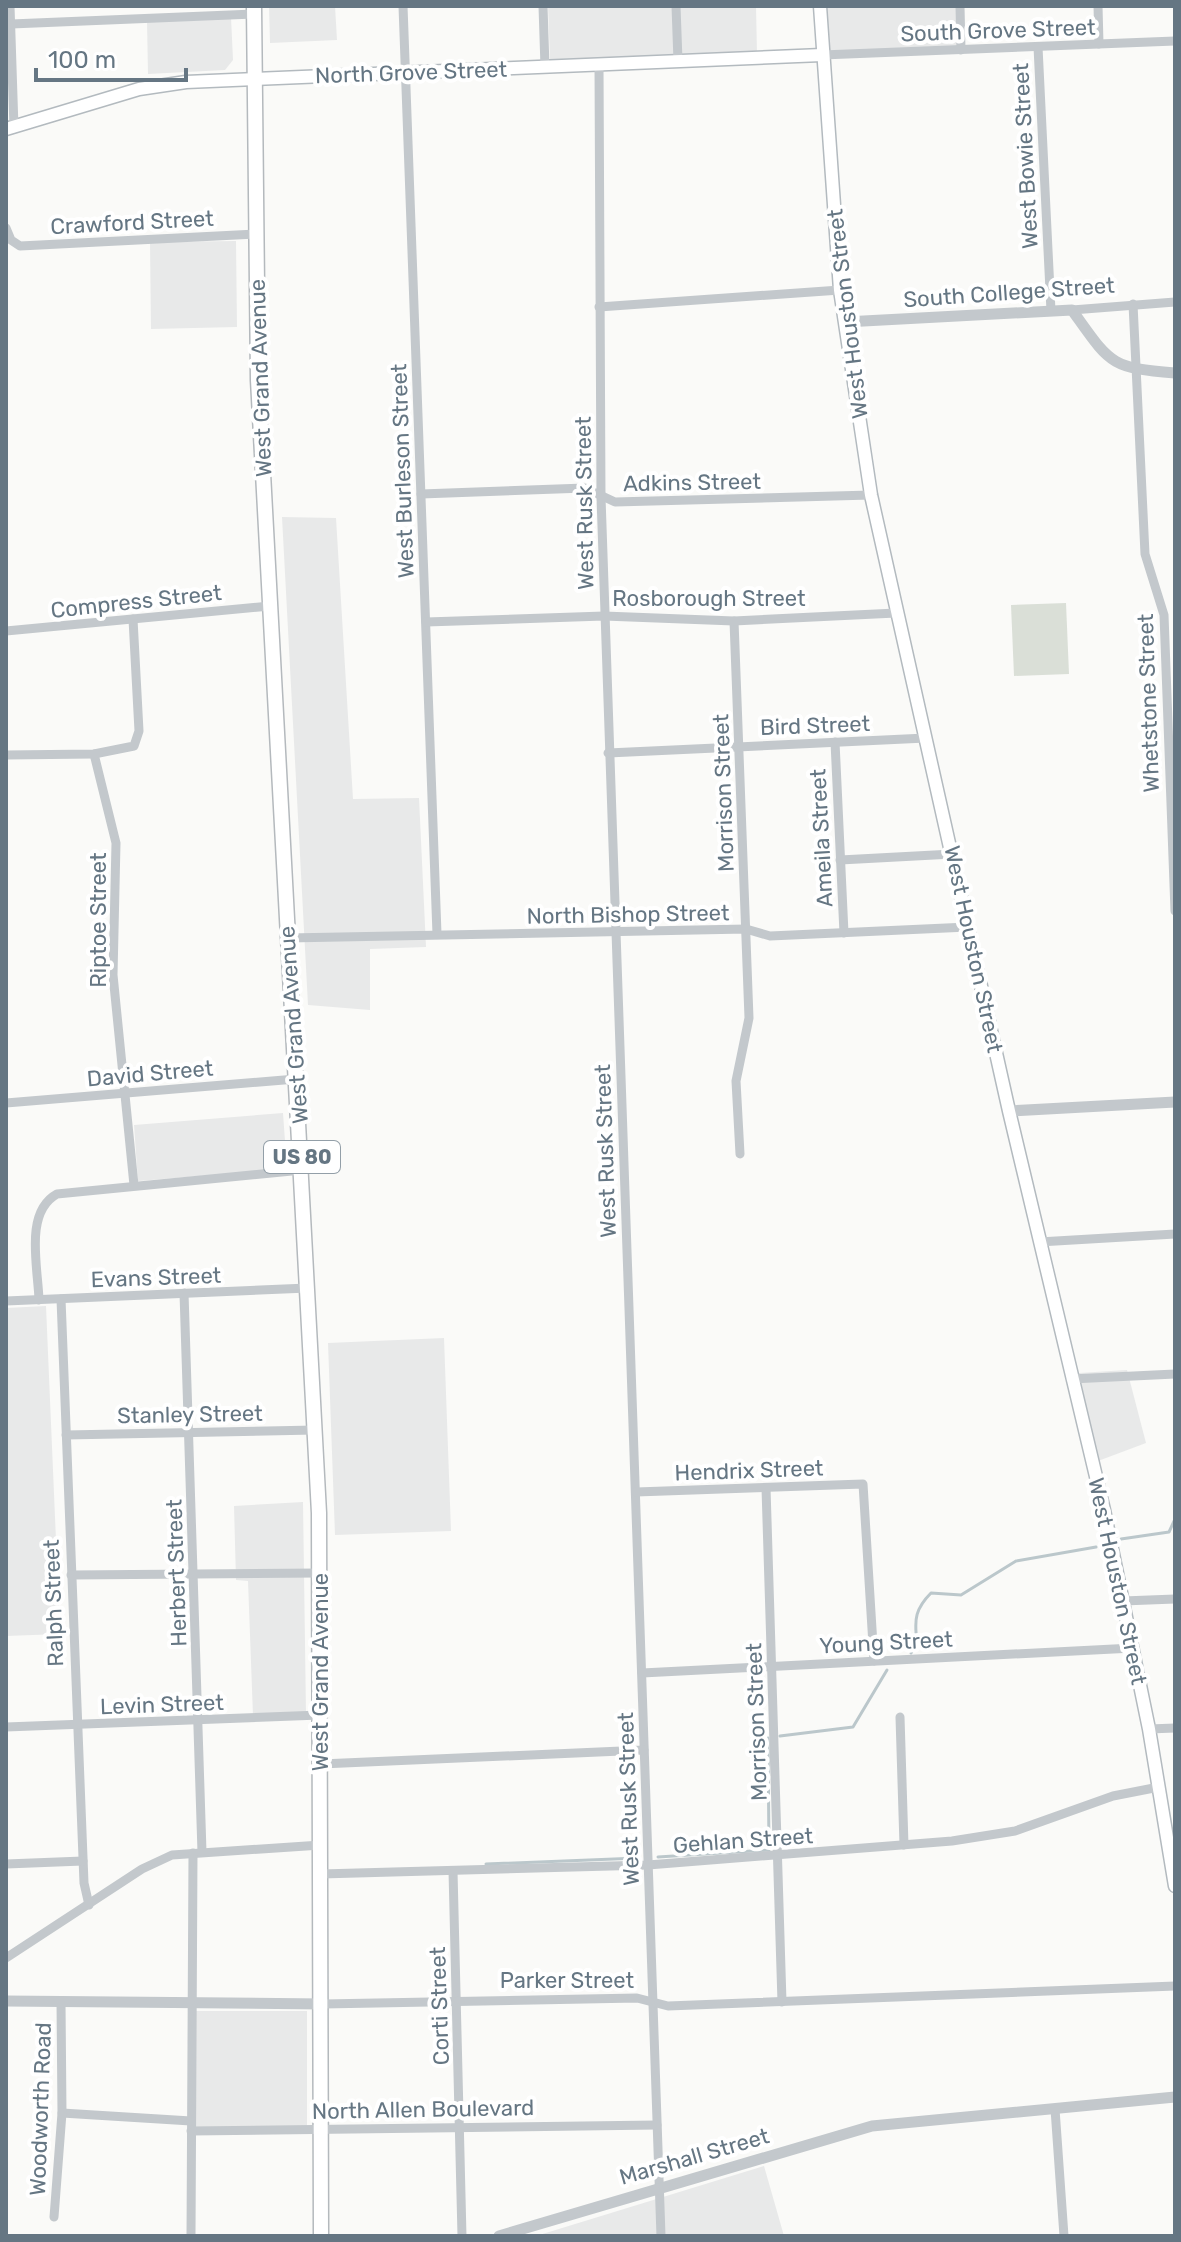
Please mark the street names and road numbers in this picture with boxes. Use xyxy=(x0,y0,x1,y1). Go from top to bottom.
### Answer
street label: South Grove Street xyxy=(900,14,1097,47)
street label: North Grove Street xyxy=(315,56,508,89)
street label: West Bowie Street xyxy=(1007,62,1044,250)
street label: Crawford Street xyxy=(50,205,215,240)
street label: West Houston Street xyxy=(821,207,874,420)
street label: South College Street xyxy=(903,272,1116,313)
street label: West Grand Avenue xyxy=(244,278,277,478)
street label: West Burleson Street xyxy=(385,363,420,579)
street label: West Rusk Street xyxy=(569,416,600,590)
street label: Adkins Street xyxy=(623,468,762,497)
street label: Compress Street xyxy=(49,579,223,624)
street label: Rosborough Street xyxy=(612,585,806,612)
street label: Whetstone Street xyxy=(1132,613,1165,793)
street label: Bird Street xyxy=(759,710,871,741)
street label: Morrison Street xyxy=(707,713,740,873)
street label: Ameila Street xyxy=(804,768,839,908)
street label: West Houston Street xyxy=(938,843,1009,1055)
street label: Riptoe Street xyxy=(85,852,112,988)
street label: North Bishop Street xyxy=(526,899,730,930)
street label: West Grand Avenue xyxy=(273,925,314,1125)
street label: David Street xyxy=(86,1054,215,1092)
street label: West Rusk Street xyxy=(589,1063,622,1238)
road number: US 80 xyxy=(264,1141,340,1173)
street label: Evans Street xyxy=(90,1262,222,1293)
street label: Stanley Street xyxy=(117,1400,263,1429)
street label: Hendrix Street xyxy=(674,1454,824,1487)
street label: West Houston Street xyxy=(1082,1475,1153,1687)
street label: Herbert Street xyxy=(160,1498,193,1647)
street label: Ralph Street xyxy=(38,1538,69,1667)
street label: West Grand Avenue xyxy=(307,1573,334,1771)
street label: Young Street xyxy=(819,1625,954,1659)
street label: Morrison Street xyxy=(740,1642,773,1802)
street label: Levin Street xyxy=(100,1689,225,1720)
street label: West Rusk Street xyxy=(612,1711,645,1886)
street label: Gehlan Street xyxy=(672,1822,814,1859)
street label: Corti Street xyxy=(424,1946,455,2066)
street label: Parker Street xyxy=(500,1967,635,1994)
street label: Woodworth Road xyxy=(24,2022,57,2196)
street label: North Allen Boulevard xyxy=(312,2094,534,2125)
street label: Marshall Street xyxy=(616,2122,772,2191)

